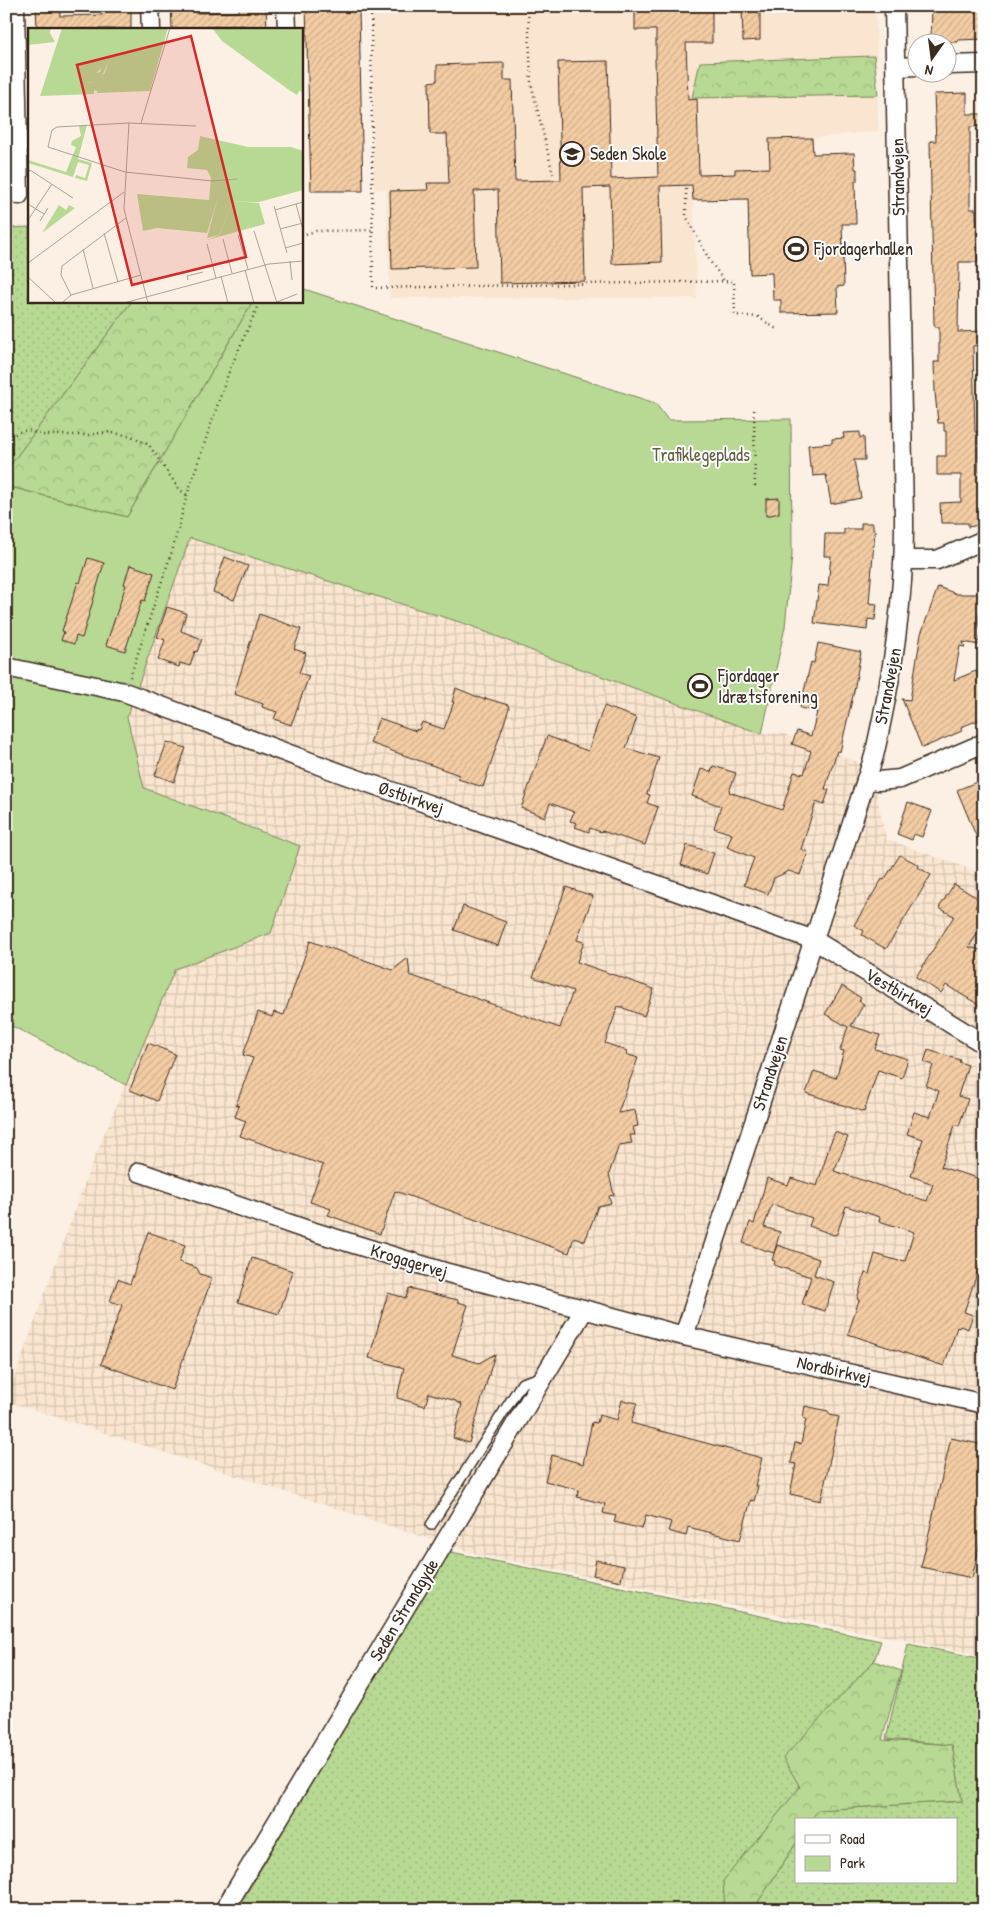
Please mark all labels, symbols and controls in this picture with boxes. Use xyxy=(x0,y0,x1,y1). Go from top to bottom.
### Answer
inset map xyxy=(28,28,302,302)
north arrow xyxy=(908,32,958,82)
text: N xyxy=(922,61,935,81)
street label: Strandvejen xyxy=(884,138,911,216)
school or university icon: Seden Skole xyxy=(559,141,585,167)
place label: Seden Skole xyxy=(590,141,667,166)
sports icon: Fjordagerhallen xyxy=(783,236,809,262)
place label: Fjordagerhallen xyxy=(813,236,913,261)
park label: Trafiklegeplads xyxy=(652,442,750,467)
street label: Strandvejen xyxy=(868,645,907,726)
place label: Fjordager Idrætsforening xyxy=(717,663,818,709)
sports icon: Fjordager Idrætsforening xyxy=(687,673,713,699)
street label: Østbirkvej xyxy=(375,775,447,820)
street label: Vestbirkvej xyxy=(861,962,938,1022)
street label: Strandvejen xyxy=(746,1032,793,1114)
street label: Krogagervej xyxy=(368,1237,451,1284)
street label: Nordbirkvej xyxy=(795,1349,874,1390)
street label: Seden Strandgyde xyxy=(363,1554,444,1666)
legend xyxy=(795,1818,958,1884)
text: Road xyxy=(840,1828,865,1849)
text: Park xyxy=(840,1852,865,1873)

